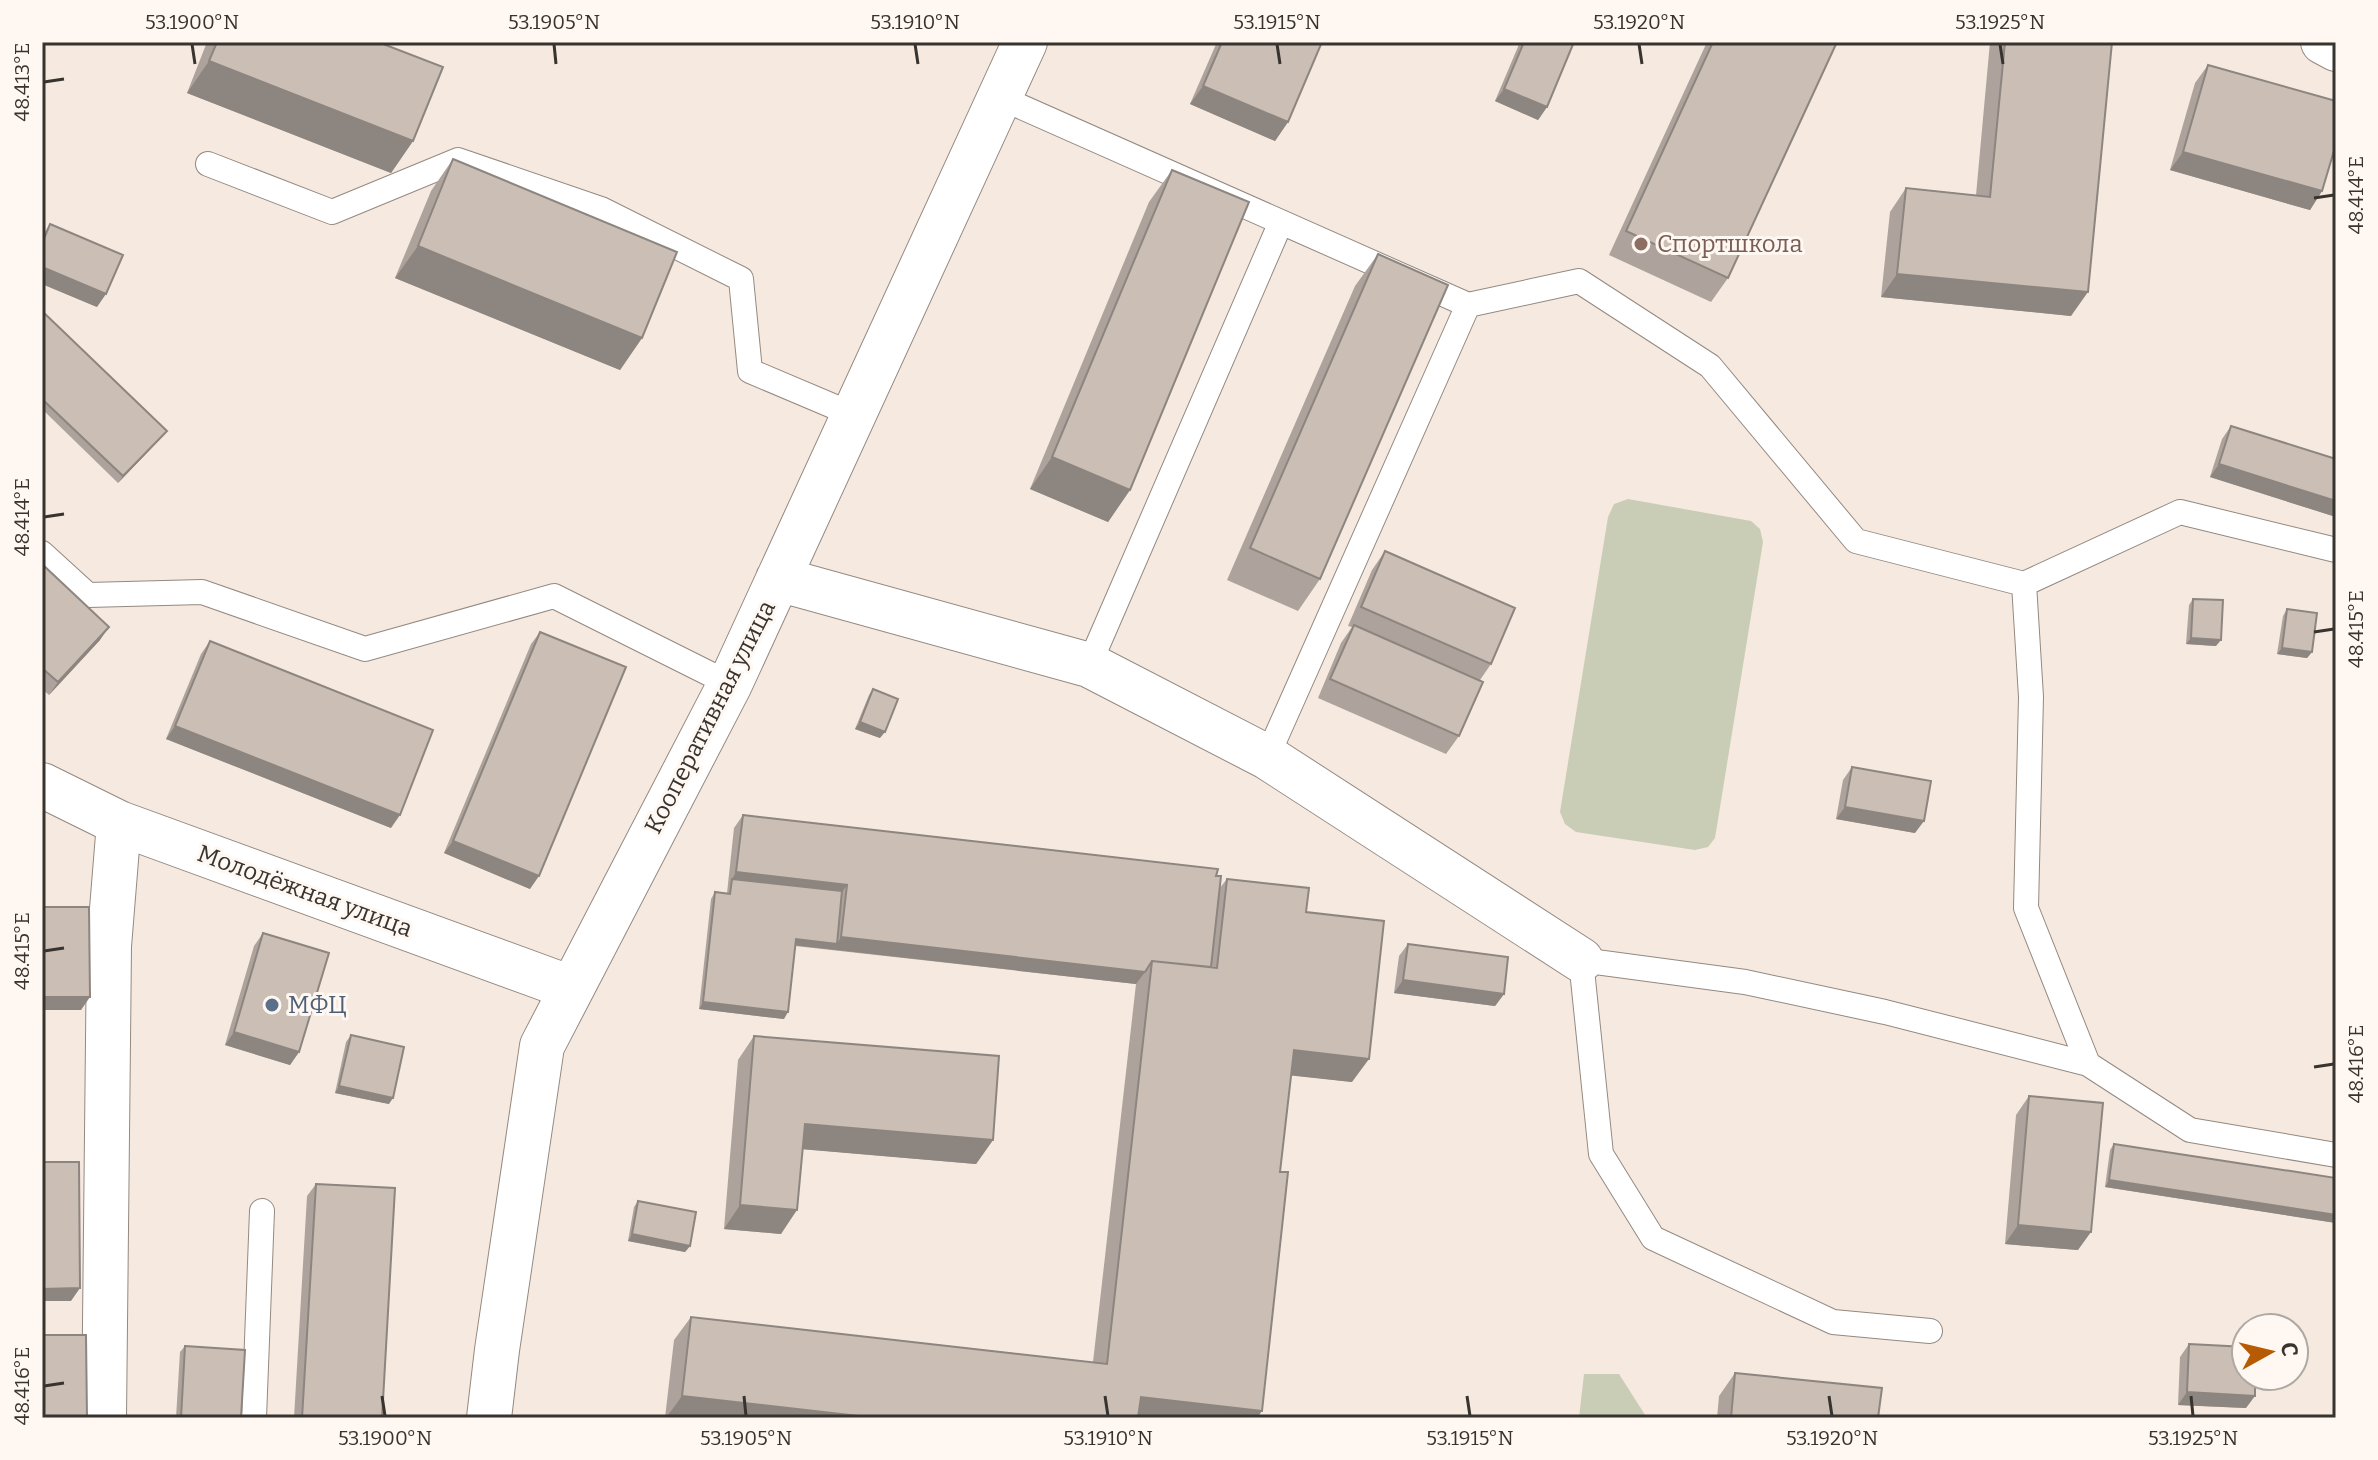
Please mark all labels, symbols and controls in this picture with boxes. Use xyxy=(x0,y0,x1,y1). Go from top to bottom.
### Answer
text: 53.1900°N xyxy=(145,10,239,34)
text: 53.1905°N xyxy=(508,10,600,34)
text: 53.1910°N xyxy=(870,10,960,34)
text: 53.1915°N xyxy=(1233,10,1321,34)
text: 53.1920°N xyxy=(1593,10,1685,34)
text: 53.1925°N xyxy=(1955,10,2045,34)
text: 48.413°E xyxy=(10,43,34,121)
text: 48.414°E xyxy=(2344,156,2368,234)
place label: Спортшкола xyxy=(1657,230,1803,258)
marker: Спортшкола xyxy=(1632,235,1650,253)
text: 48.414°E xyxy=(10,478,34,556)
text: 48.415°E xyxy=(2344,590,2368,668)
street label: Кооперативная улица xyxy=(639,596,781,838)
street label: Молодёжная улица xyxy=(194,839,416,943)
text: 48.415°E xyxy=(10,912,34,990)
place label: МФЦ xyxy=(288,991,347,1019)
marker: МФЦ xyxy=(263,996,281,1014)
text: 48.416°E xyxy=(2344,1025,2368,1103)
north arrow xyxy=(2230,1312,2310,1392)
text: С xyxy=(2275,1341,2304,1358)
text: 48.416°E xyxy=(10,1347,34,1425)
text: 53.1900°N xyxy=(338,1426,432,1450)
text: 53.1905°N xyxy=(700,1426,792,1450)
text: 53.1910°N xyxy=(1063,1426,1153,1450)
text: 53.1915°N xyxy=(1426,1426,1514,1450)
text: 53.1920°N xyxy=(1786,1426,1878,1450)
text: 53.1925°N xyxy=(2148,1426,2238,1450)

